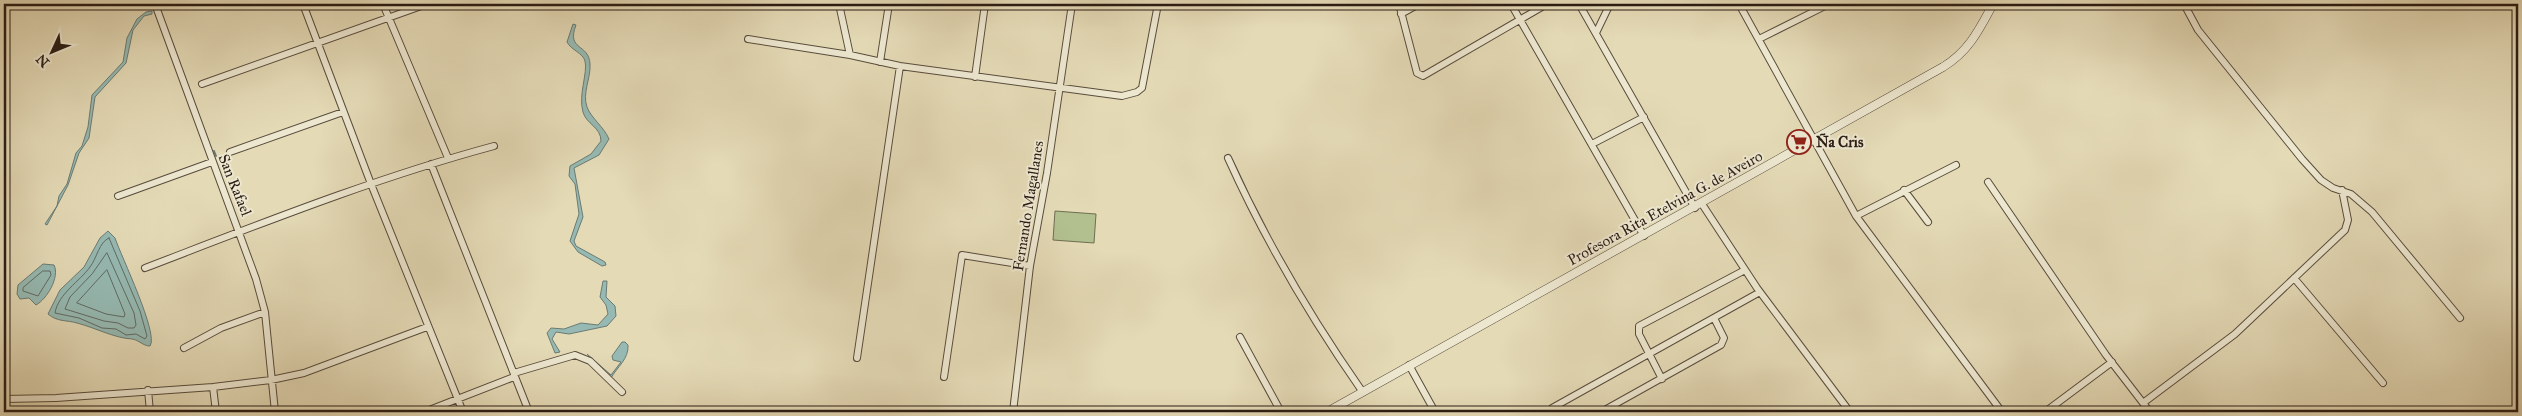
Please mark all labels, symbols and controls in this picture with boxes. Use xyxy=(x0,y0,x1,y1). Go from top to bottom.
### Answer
north arrow xyxy=(28,28,78,78)
text: N xyxy=(33,50,53,71)
supermarket icon: Ña Cris xyxy=(1786,129,1812,155)
place label: Ña Cris xyxy=(1816,133,1864,151)
street label: Fernando Magallanes xyxy=(1009,140,1047,272)
street label: Profesora Rita Etelvina G. de Aveiro xyxy=(1564,147,1766,269)
street label: San Rafael xyxy=(214,152,256,219)

